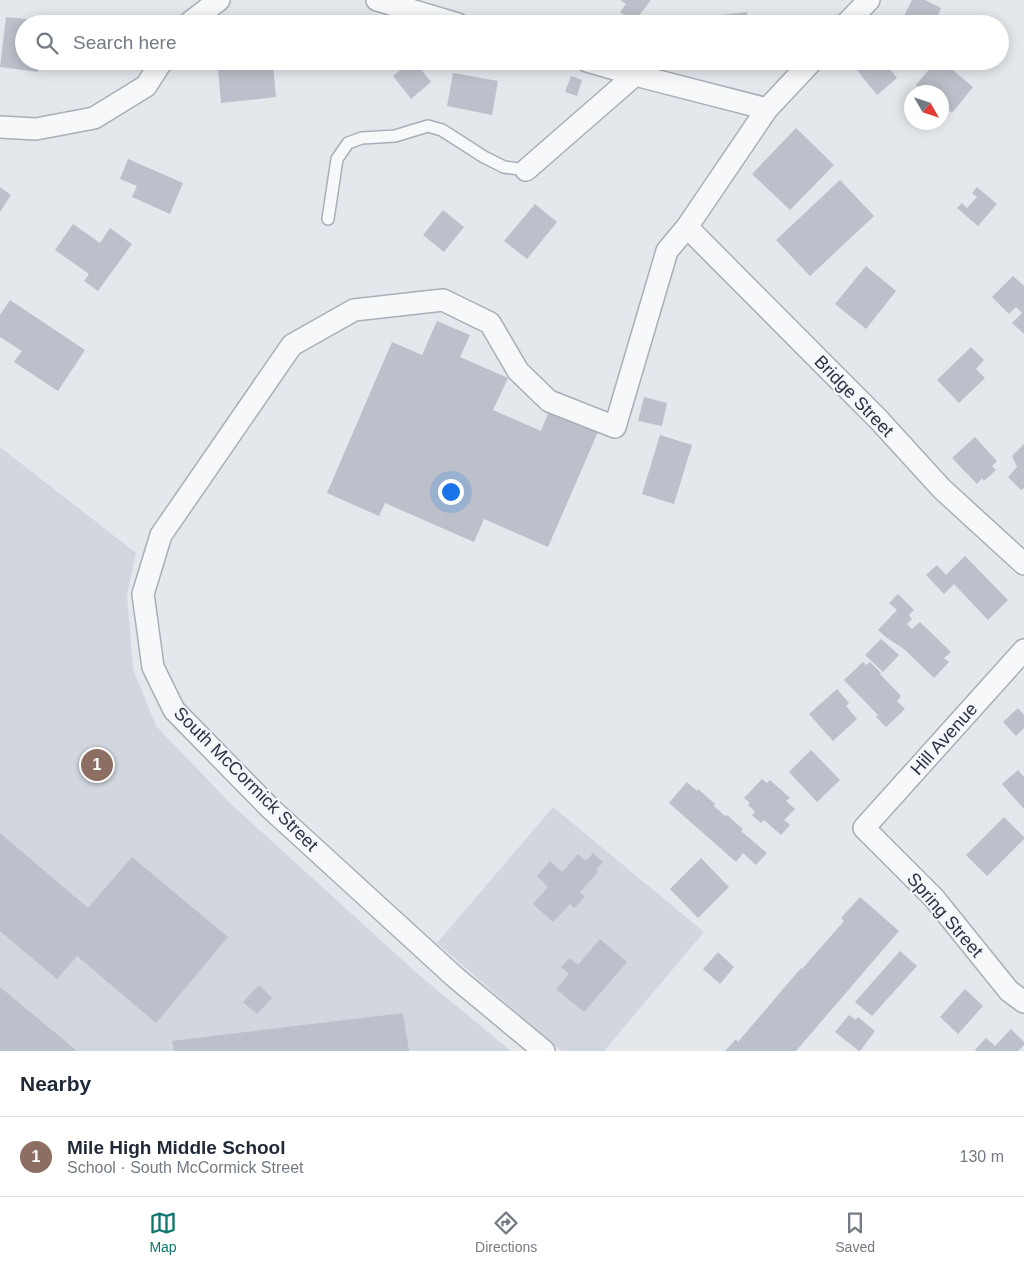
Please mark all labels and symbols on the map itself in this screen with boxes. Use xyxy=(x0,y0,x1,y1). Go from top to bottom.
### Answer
north arrow xyxy=(904,85,949,130)
street label: Bridge Street xyxy=(810,351,898,441)
your location xyxy=(438,479,464,505)
street label: Hill Avenue xyxy=(907,699,981,779)
street label: South McCormick Street xyxy=(170,703,322,855)
pin: 1 xyxy=(81,746,113,784)
street label: Spring Street xyxy=(903,869,987,961)

